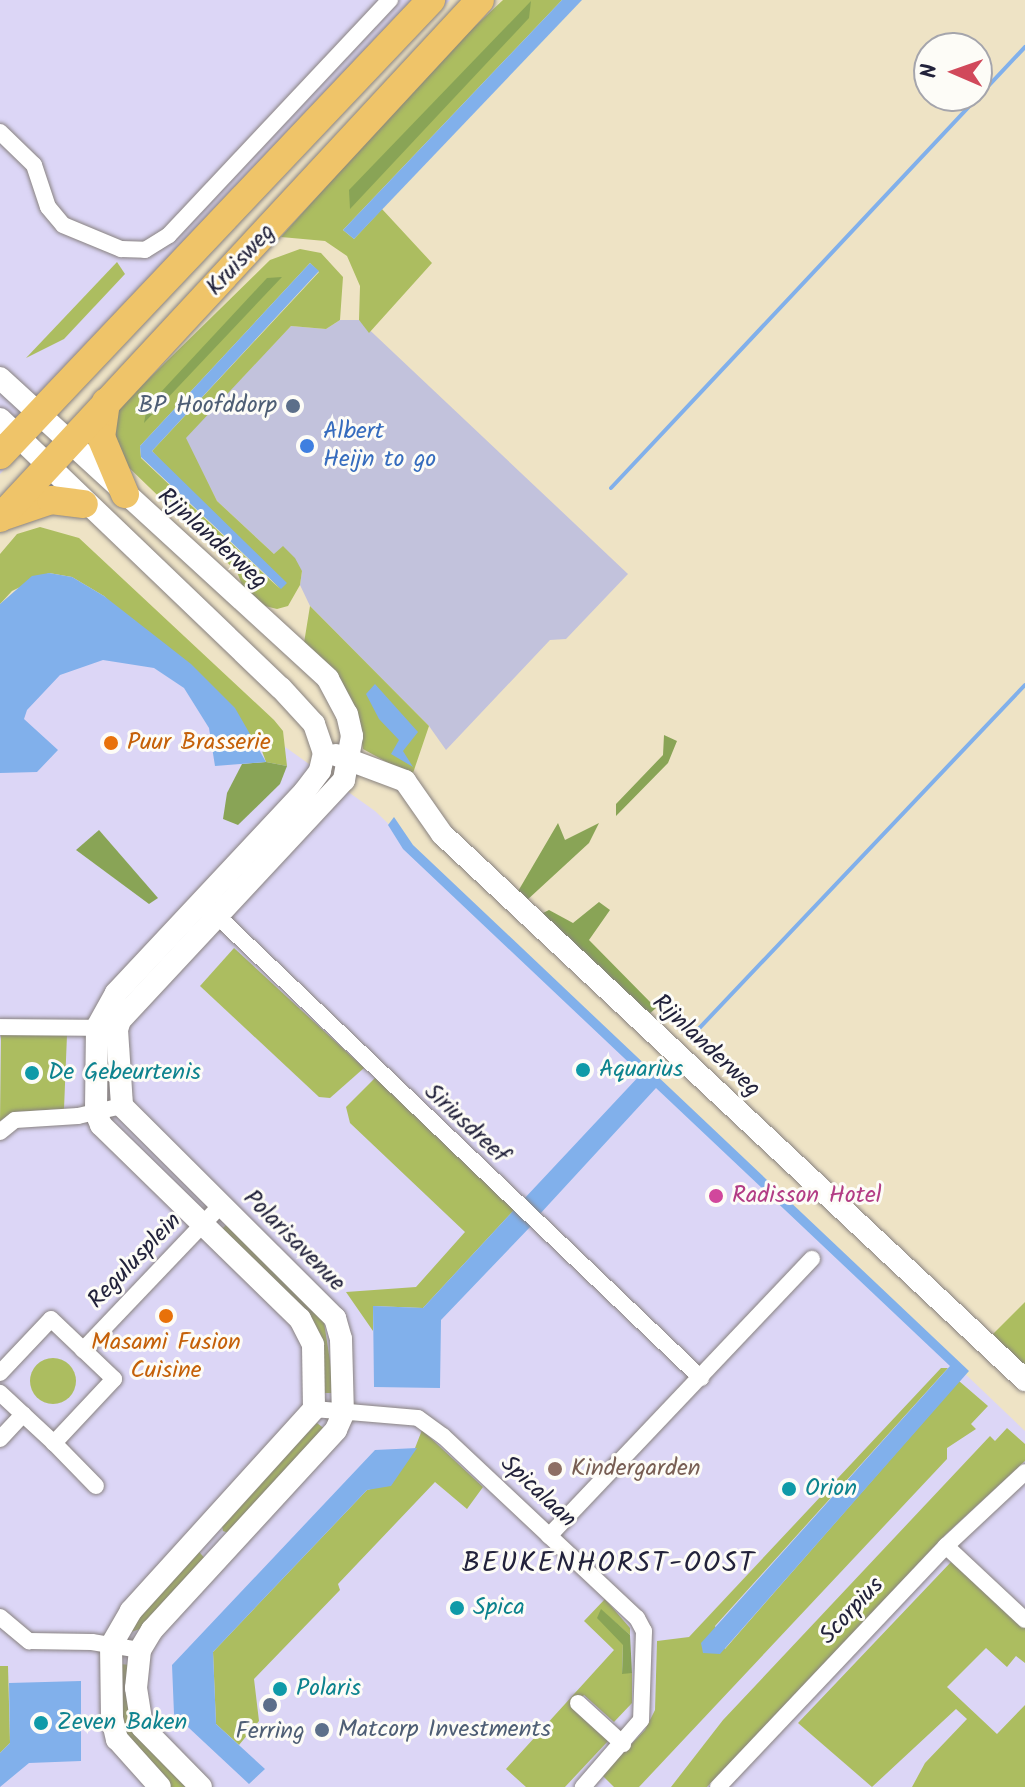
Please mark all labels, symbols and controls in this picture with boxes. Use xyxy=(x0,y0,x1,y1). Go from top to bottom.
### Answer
north arrow xyxy=(913,32,993,112)
text: N xyxy=(913,64,948,79)
street label: Kruisweg xyxy=(200,218,282,302)
place label: BP Hoofddorp xyxy=(138,392,277,420)
marker: BP Hoofddorp xyxy=(284,397,302,415)
place label: Albert Heijn to go xyxy=(323,418,436,474)
marker: Albert Heijn to go xyxy=(298,437,316,455)
street label: Rijnlanderweg xyxy=(151,482,273,596)
place label: Puur Brasserie xyxy=(127,729,271,757)
marker: Puur Brasserie xyxy=(102,734,120,752)
street label: Rijnlanderweg xyxy=(646,989,766,1103)
place label: Aquarius xyxy=(599,1056,683,1084)
place label: De Gebeurtenis xyxy=(48,1059,201,1087)
marker: Aquarius xyxy=(574,1061,592,1079)
marker: De Gebeurtenis xyxy=(23,1064,41,1082)
street label: Siriusdreef xyxy=(418,1078,514,1170)
place label: Radisson Hotel xyxy=(732,1182,882,1210)
street label: Polarisavenue xyxy=(237,1184,351,1298)
marker: Radisson Hotel xyxy=(707,1187,725,1205)
street label: Regulusplein xyxy=(82,1207,188,1315)
marker: Masami Fusion Cuisine xyxy=(157,1307,175,1325)
place label: Masami Fusion Cuisine xyxy=(91,1329,241,1385)
street label: Spicalaan xyxy=(494,1450,582,1534)
place label: Kindergarden xyxy=(571,1455,701,1483)
marker: Kindergarden xyxy=(546,1460,564,1478)
place label: Orion xyxy=(805,1475,857,1503)
marker: Orion xyxy=(780,1480,798,1498)
district label: BEUKENHORST-OOST xyxy=(462,1547,756,1581)
street label: Scorpius xyxy=(814,1571,890,1651)
place label: Spica xyxy=(473,1594,525,1622)
marker: Spica xyxy=(448,1599,466,1617)
place label: Polaris xyxy=(296,1675,361,1703)
marker: Polaris xyxy=(271,1680,289,1698)
marker: Ferring xyxy=(261,1696,279,1714)
place label: Zeven Baken xyxy=(57,1709,187,1737)
marker: Zeven Baken xyxy=(32,1714,50,1732)
place label: Matcorp Investments xyxy=(338,1716,551,1744)
place label: Ferring xyxy=(235,1718,305,1746)
marker: Matcorp Investments xyxy=(313,1721,331,1739)

